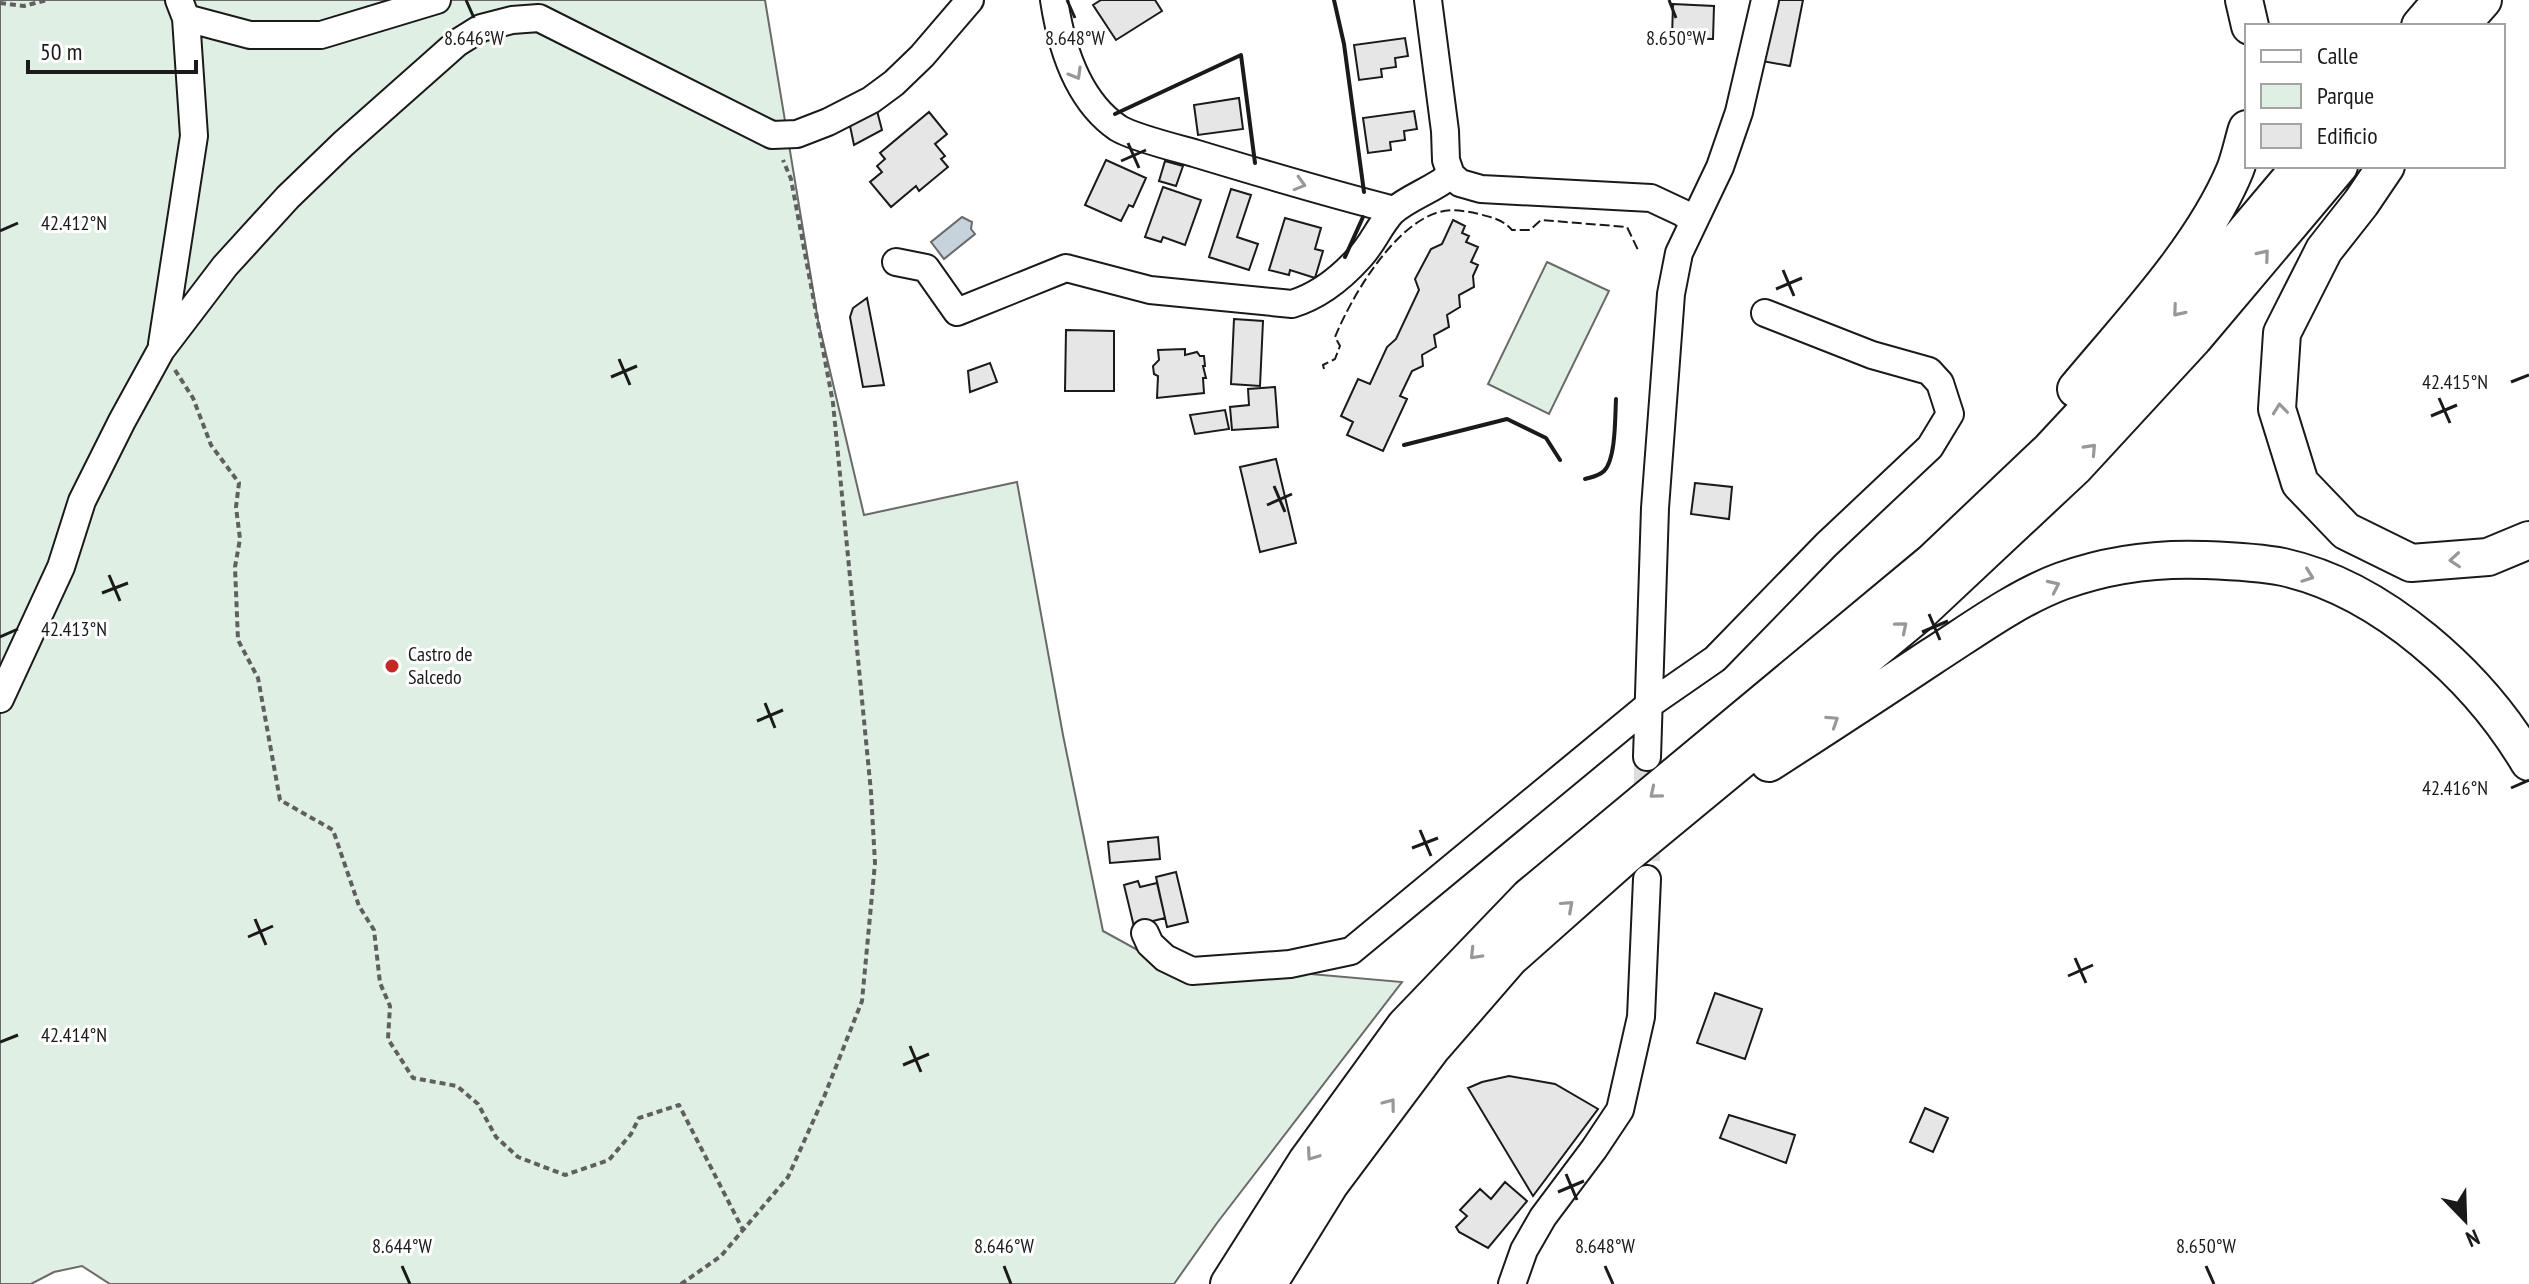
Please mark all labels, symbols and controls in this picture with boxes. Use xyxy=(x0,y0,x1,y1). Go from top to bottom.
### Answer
scale bar xyxy=(28,24,196,74)
legend xyxy=(2245,24,2505,168)
text: 8.646°W xyxy=(444,25,504,51)
text: 8.648°W xyxy=(1045,25,1105,51)
text: 8.650°W xyxy=(1646,25,1706,51)
text: 50 m xyxy=(40,36,82,67)
text: Calle xyxy=(2317,40,2358,71)
one-way arrow xyxy=(1066,66,1081,80)
text: Parque xyxy=(2317,80,2374,111)
text: Edificio xyxy=(2317,120,2378,151)
one-way arrow xyxy=(1293,175,1307,191)
text: 42.412°N xyxy=(41,210,107,236)
one-way arrow xyxy=(2254,250,2269,264)
one-way arrow xyxy=(2173,302,2188,316)
text: 42.415°N xyxy=(2422,369,2488,395)
one-way arrow xyxy=(2271,402,2288,415)
one-way arrow xyxy=(2082,444,2097,458)
one-way arrow xyxy=(2448,551,2461,568)
one-way arrow xyxy=(2300,566,2314,583)
one-way arrow xyxy=(2046,579,2060,595)
text: 42.413°N xyxy=(41,616,107,642)
one-way arrow xyxy=(1893,622,1907,637)
place label: Castro de Salcedo xyxy=(408,641,472,690)
marker: Castro de Salcedo xyxy=(383,657,401,675)
one-way arrow xyxy=(1824,716,1839,731)
text: 42.416°N xyxy=(2422,775,2488,801)
one-way arrow xyxy=(1650,783,1664,798)
one-way arrow xyxy=(1559,901,1573,915)
one-way arrow xyxy=(1470,944,1484,959)
text: 42.414°N xyxy=(41,1022,107,1048)
one-way arrow xyxy=(1381,1098,1395,1113)
one-way arrow xyxy=(1307,1147,1322,1161)
north arrow xyxy=(2425,1180,2505,1260)
text: N xyxy=(2462,1223,2484,1254)
text: 8.644°W xyxy=(372,1233,432,1259)
text: 8.646°W xyxy=(974,1233,1034,1259)
text: 8.648°W xyxy=(1575,1233,1635,1259)
text: 8.650°W xyxy=(2176,1233,2236,1259)

